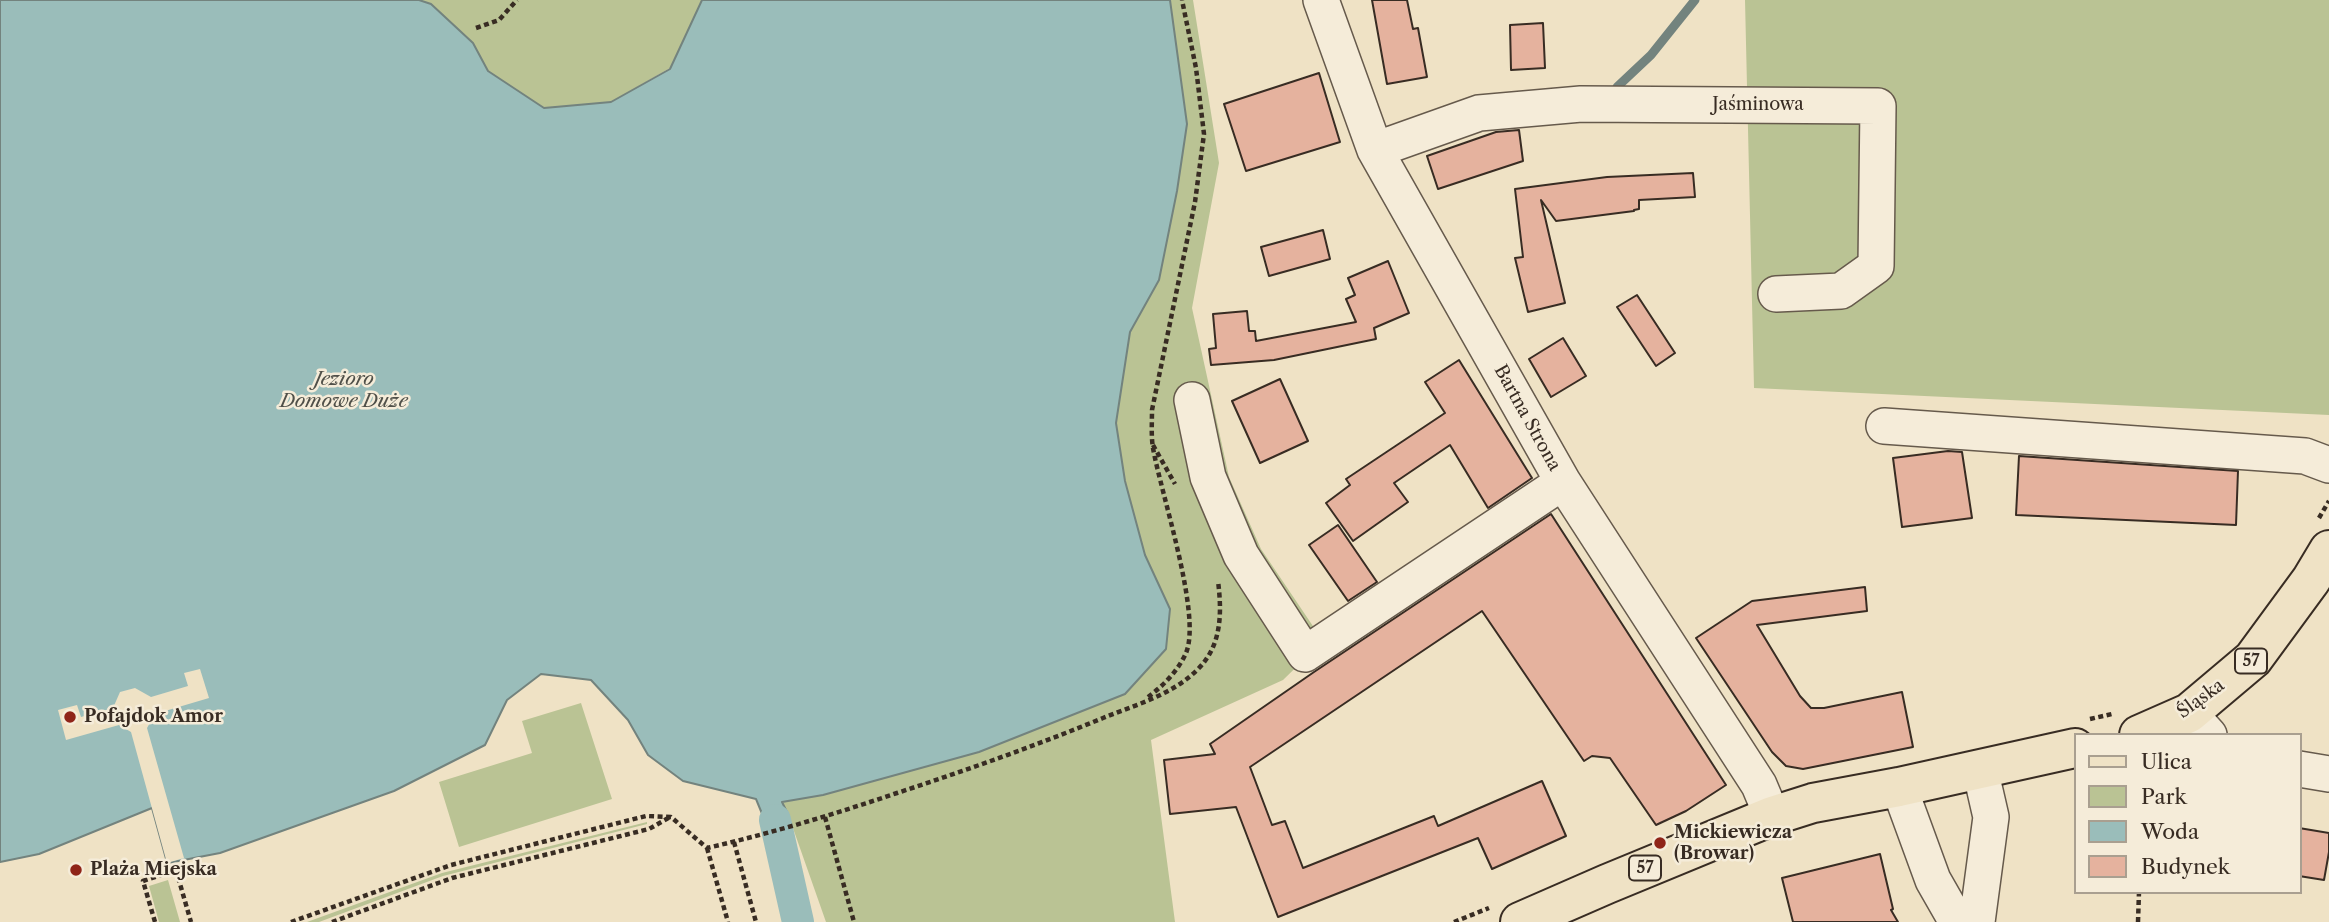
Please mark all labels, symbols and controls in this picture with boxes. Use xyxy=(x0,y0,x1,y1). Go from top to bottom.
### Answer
street label: Jaśminowa xyxy=(1712,94,1804,116)
street label: Bartna Strona xyxy=(1489,361,1565,475)
water label: Jezioro Domowe Duże xyxy=(280,369,408,413)
road number: 57 xyxy=(2235,648,2267,674)
street label: Śląska xyxy=(2173,675,2229,723)
place label: Pofajdok Amor xyxy=(84,706,223,728)
marker: Pofajdok Amor xyxy=(62,709,78,725)
legend xyxy=(2074,733,2301,894)
text: Ulica xyxy=(2141,749,2192,774)
text: Park xyxy=(2141,784,2187,809)
text: Woda xyxy=(2141,819,2199,844)
place label: Mickiewicza (Browar) xyxy=(1674,822,1792,864)
marker: Mickiewicza (Browar) xyxy=(1652,835,1668,851)
text: Budynek xyxy=(2141,854,2230,879)
road number: 57 xyxy=(1629,856,1661,880)
place label: Plaża Miejska xyxy=(90,859,217,881)
marker: Plaża Miejska xyxy=(68,862,84,878)

